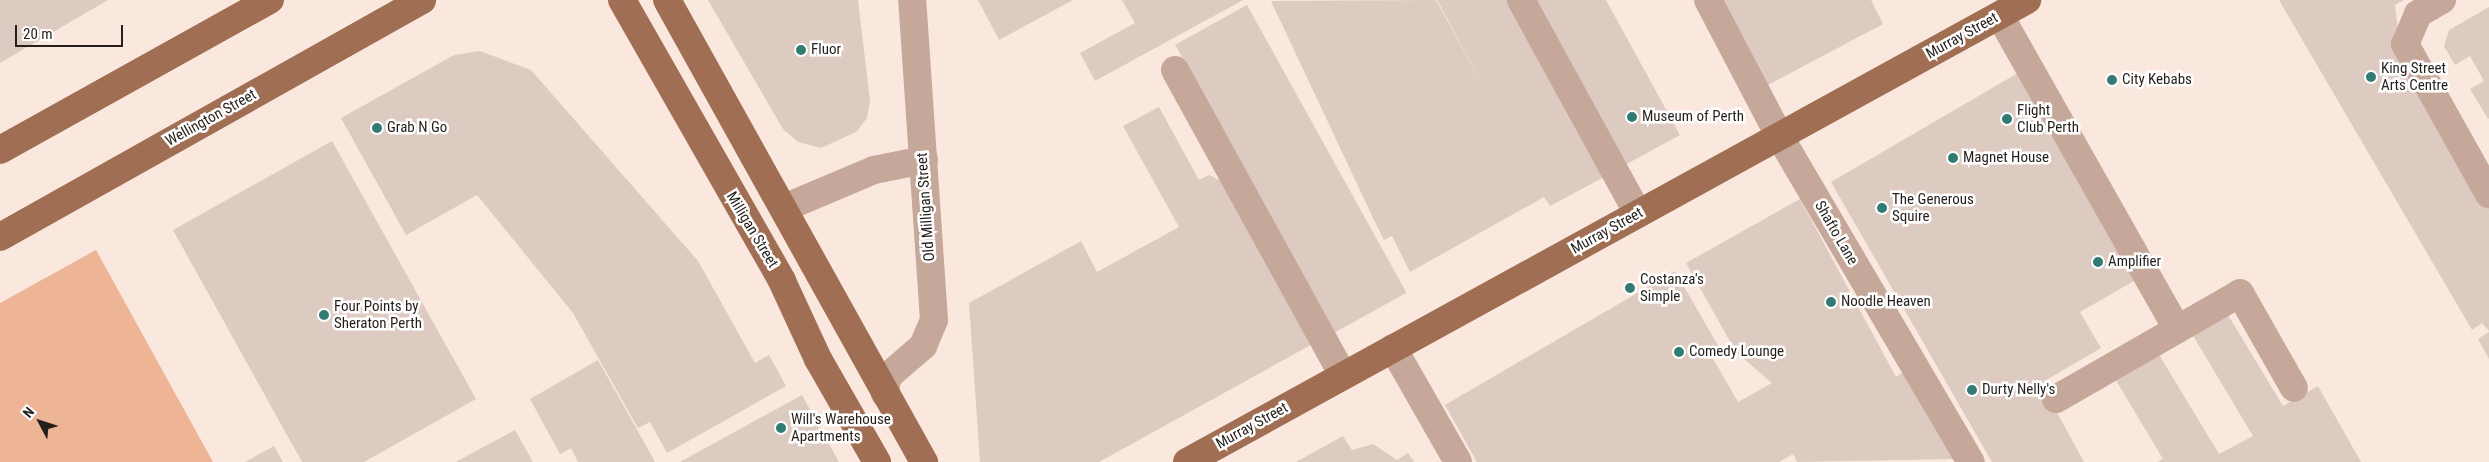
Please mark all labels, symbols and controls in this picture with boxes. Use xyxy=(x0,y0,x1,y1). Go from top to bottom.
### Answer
street label: Murray Street xyxy=(1923,9,2001,63)
scale bar xyxy=(18,15,125,47)
text: 20 m xyxy=(23,25,53,43)
place label: Fluor xyxy=(811,41,841,59)
marker: Fluor xyxy=(795,44,807,56)
place label: King Street Arts Centre xyxy=(2381,59,2448,94)
place label: City Kebabs xyxy=(2122,71,2192,89)
marker: King Street Arts Centre xyxy=(2365,71,2377,83)
marker: City Kebabs xyxy=(2106,74,2118,86)
street label: Wellington Street xyxy=(163,86,259,150)
place label: Flight Club Perth xyxy=(2017,101,2079,136)
place label: Museum of Perth xyxy=(1642,108,1744,126)
marker: Museum of Perth xyxy=(1626,111,1638,123)
marker: Flight Club Perth xyxy=(2001,113,2013,125)
place label: Grab N Go xyxy=(387,119,447,137)
marker: Grab N Go xyxy=(371,122,383,134)
place label: Magnet House xyxy=(1963,149,2049,167)
street label: Old Milligan Street xyxy=(913,152,939,262)
marker: Magnet House xyxy=(1947,152,1959,164)
street label: Milligan Street xyxy=(722,189,782,271)
place label: The Generous Squire xyxy=(1892,190,1974,225)
street label: Shafto Lane xyxy=(1810,198,1862,268)
marker: The Generous Squire xyxy=(1876,202,1888,214)
street label: Murray Street xyxy=(1568,204,1646,258)
place label: Amplifier xyxy=(2108,253,2161,271)
marker: Amplifier xyxy=(2092,256,2104,268)
place label: Costanza's Simple xyxy=(1640,270,1704,305)
marker: Costanza's Simple xyxy=(1624,282,1636,294)
place label: Noodle Heaven xyxy=(1841,293,1931,311)
marker: Noodle Heaven xyxy=(1825,296,1837,308)
place label: Four Points by Sheraton Perth xyxy=(334,297,422,332)
marker: Four Points by Sheraton Perth xyxy=(318,309,330,321)
place label: Comedy Lounge xyxy=(1689,343,1784,361)
marker: Comedy Lounge xyxy=(1673,346,1685,358)
place label: Durty Nelly's xyxy=(1982,381,2055,399)
marker: Durty Nelly's xyxy=(1966,384,1978,396)
north arrow xyxy=(15,397,65,447)
street label: Murray Street xyxy=(1213,399,1291,453)
text: N xyxy=(20,404,37,421)
place label: Will's Warehouse Apartments xyxy=(791,410,891,445)
marker: Will's Warehouse Apartments xyxy=(775,422,787,434)

